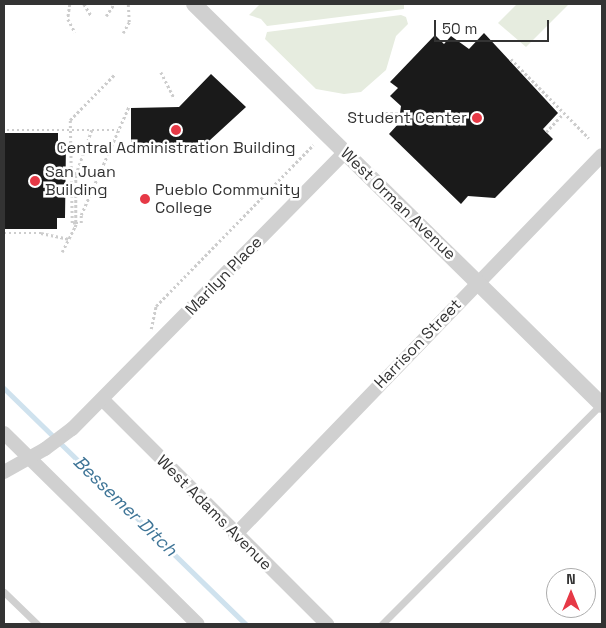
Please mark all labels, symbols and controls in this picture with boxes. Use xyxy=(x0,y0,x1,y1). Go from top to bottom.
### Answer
scale bar xyxy=(436,10,551,42)
text: 50 m xyxy=(442,19,477,38)
place label: Student Center xyxy=(347,108,467,128)
marker: Student Center xyxy=(471,112,483,124)
marker: Central Administration Building xyxy=(170,124,182,136)
place label: Central Administration Building xyxy=(56,138,296,158)
street label: West Orman Avenue xyxy=(336,144,460,264)
place label: San Juan Building xyxy=(45,162,116,200)
marker: San Juan Building xyxy=(29,175,41,187)
place label: Pueblo Community College xyxy=(155,180,300,218)
marker: Pueblo Community College xyxy=(139,193,151,205)
street label: Marilyn Place xyxy=(182,233,266,319)
street label: Harrison Street xyxy=(371,295,465,393)
water label: Bessemer Ditch xyxy=(69,451,181,561)
street label: West Adams Avenue xyxy=(152,451,276,575)
north arrow xyxy=(546,568,596,618)
text: N xyxy=(566,570,576,588)

